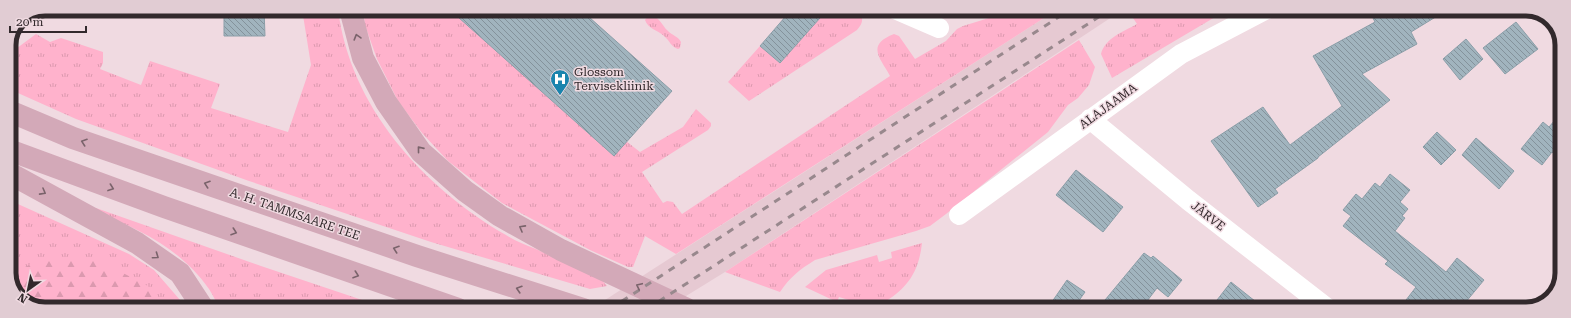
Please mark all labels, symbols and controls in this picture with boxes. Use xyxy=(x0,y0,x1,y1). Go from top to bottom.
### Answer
scale bar xyxy=(10,8,86,34)
text: 20 m xyxy=(16,15,43,29)
one-way arrow xyxy=(353,33,362,40)
place label: Glossom Tervisekliinik xyxy=(574,65,654,93)
hospital icon: Glossom Tervisekliinik xyxy=(549,68,571,96)
street label: ALAJAAMA xyxy=(1076,80,1140,132)
one-way arrow xyxy=(80,138,87,146)
one-way arrow xyxy=(418,147,425,154)
one-way arrow xyxy=(203,180,210,189)
one-way arrow xyxy=(108,183,115,191)
street label: A. H. TAMMSAARE TEE xyxy=(228,185,362,243)
one-way arrow xyxy=(39,187,47,194)
street label: JÄRVE xyxy=(1188,198,1228,234)
one-way arrow xyxy=(519,226,526,233)
one-way arrow xyxy=(230,227,237,235)
one-way arrow xyxy=(392,245,399,254)
one-way arrow xyxy=(152,251,159,259)
north arrow xyxy=(8,270,48,310)
one-way arrow xyxy=(353,270,360,278)
one-way arrow xyxy=(635,283,643,291)
one-way arrow xyxy=(516,285,523,293)
text: N xyxy=(15,290,30,306)

